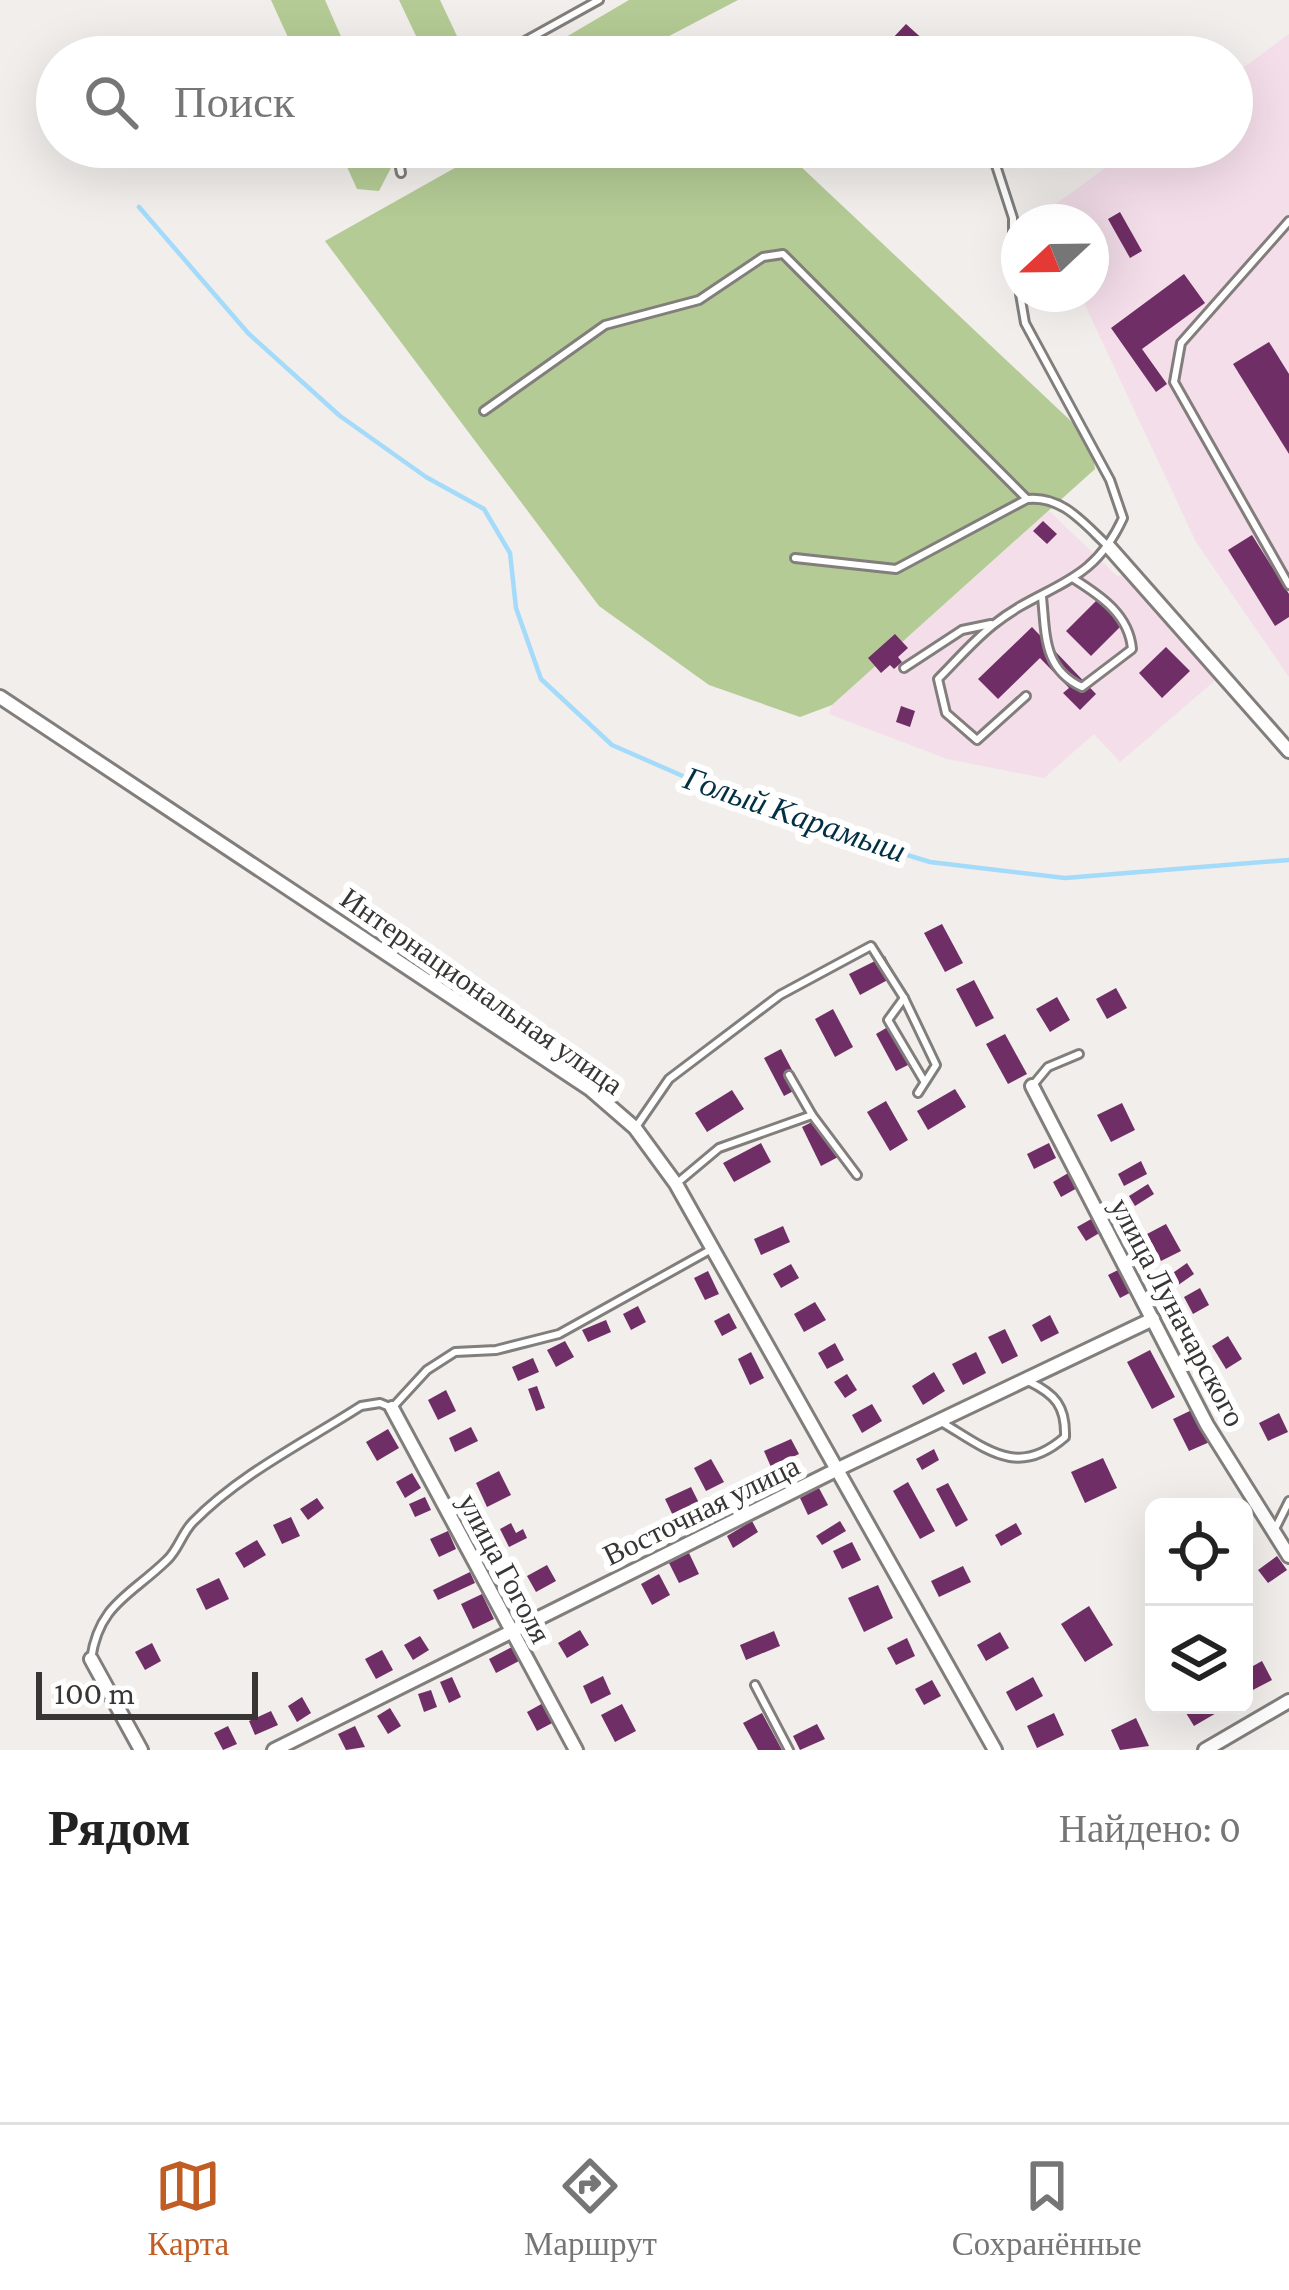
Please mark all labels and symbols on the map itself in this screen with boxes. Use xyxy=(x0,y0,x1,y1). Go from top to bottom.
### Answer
north arrow xyxy=(1001,204,1109,312)
water label: Голый Карамыш xyxy=(678,758,911,869)
street label: Интернациональная улица xyxy=(335,881,629,1101)
street label: улица Луначарского xyxy=(1104,1192,1252,1432)
street label: Восточная улица xyxy=(598,1448,804,1572)
street label: улица Гоголя xyxy=(452,1488,558,1648)
scale bar xyxy=(36,1666,258,1719)

